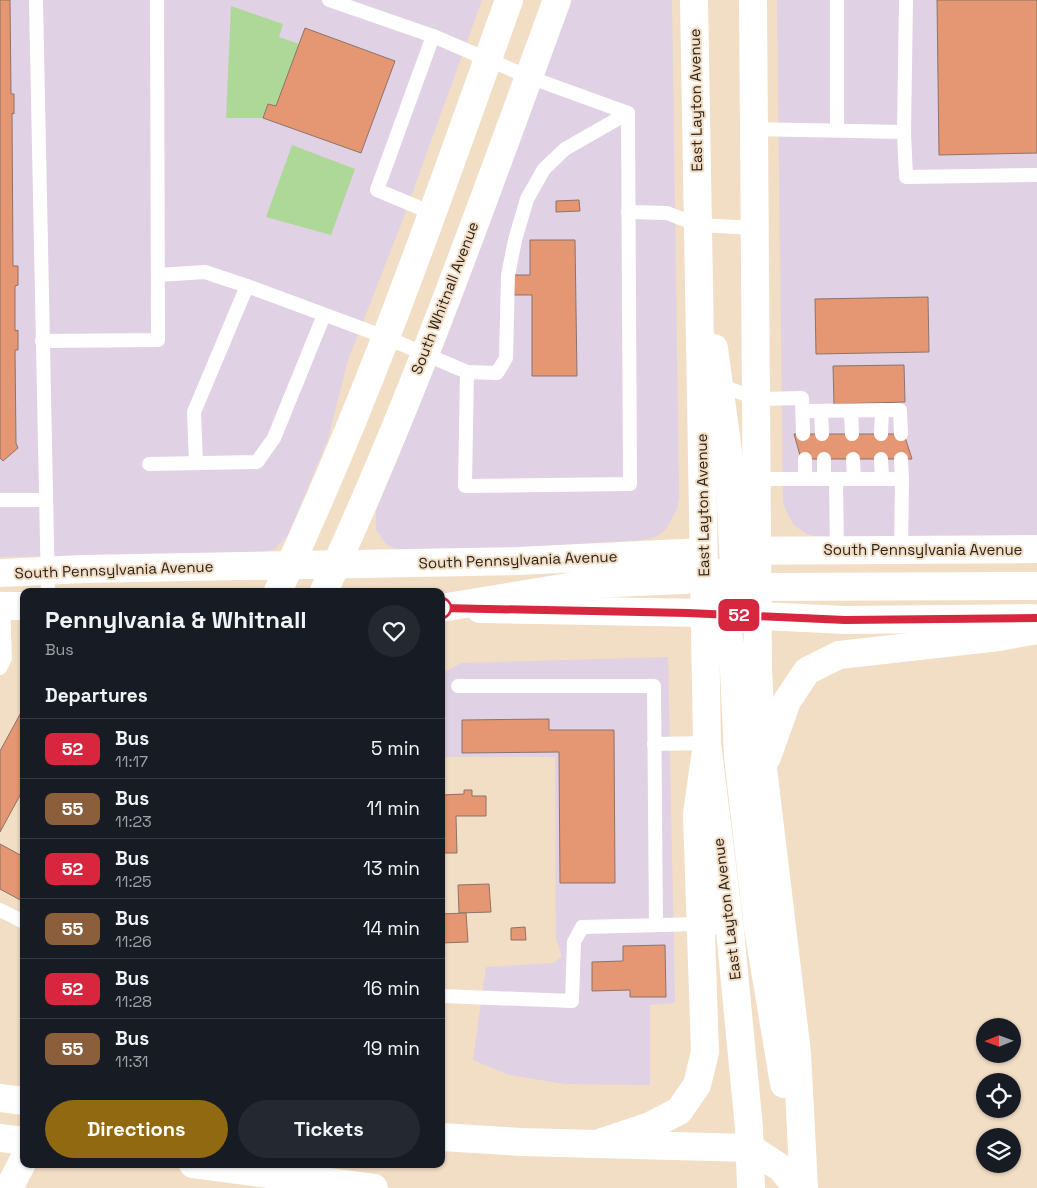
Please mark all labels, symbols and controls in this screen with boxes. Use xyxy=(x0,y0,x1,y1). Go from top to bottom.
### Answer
street label: East Layton Avenue xyxy=(685,28,706,172)
street label: South Whitnall Avenue xyxy=(407,219,483,377)
street label: East Layton Avenue xyxy=(692,433,713,577)
street label: South Pennsylvania Avenue xyxy=(824,540,1023,559)
street label: South Pennsylvania Avenue xyxy=(418,547,618,572)
street label: South Pennsylvania Avenue xyxy=(14,557,214,582)
unlabelled marker xyxy=(430,597,452,619)
line badge: 52 xyxy=(716,599,762,631)
text: 52 xyxy=(728,603,750,626)
text: Pennylvania & Whitnall xyxy=(45,604,307,635)
button: heart xyxy=(368,605,420,657)
text: Bus xyxy=(45,639,74,660)
text: Departures xyxy=(45,683,148,708)
text: Bus xyxy=(115,726,149,751)
text: 5 min xyxy=(371,736,420,761)
text: 52 xyxy=(62,737,83,760)
text: 11:17 xyxy=(115,751,148,772)
text: Bus xyxy=(115,786,149,811)
text: 11 min xyxy=(367,796,420,821)
text: 55 xyxy=(62,797,83,820)
text: 11:23 xyxy=(115,811,152,832)
street label: East Layton Avenue xyxy=(708,837,745,981)
text: Bus xyxy=(115,846,149,871)
text: 13 min xyxy=(363,856,420,881)
text: 52 xyxy=(62,857,83,880)
text: 11:25 xyxy=(115,871,152,892)
text: Bus xyxy=(115,906,149,931)
text: 14 min xyxy=(363,916,420,941)
text: 55 xyxy=(62,917,83,940)
text: 11:26 xyxy=(115,931,152,952)
text: Bus xyxy=(115,966,149,991)
text: 16 min xyxy=(363,976,420,1001)
text: 52 xyxy=(62,977,83,1000)
text: 11:28 xyxy=(115,991,152,1012)
north arrow xyxy=(976,1018,1021,1062)
map controls xyxy=(976,1018,1021,1173)
text: Bus xyxy=(115,1026,149,1051)
text: 19 min xyxy=(363,1036,420,1061)
text: 55 xyxy=(62,1037,83,1060)
text: 11:31 xyxy=(115,1051,149,1072)
button: locate xyxy=(976,1073,1021,1118)
button: Directions xyxy=(45,1100,228,1158)
button: Tickets xyxy=(238,1100,420,1158)
button: layers xyxy=(976,1128,1021,1173)

